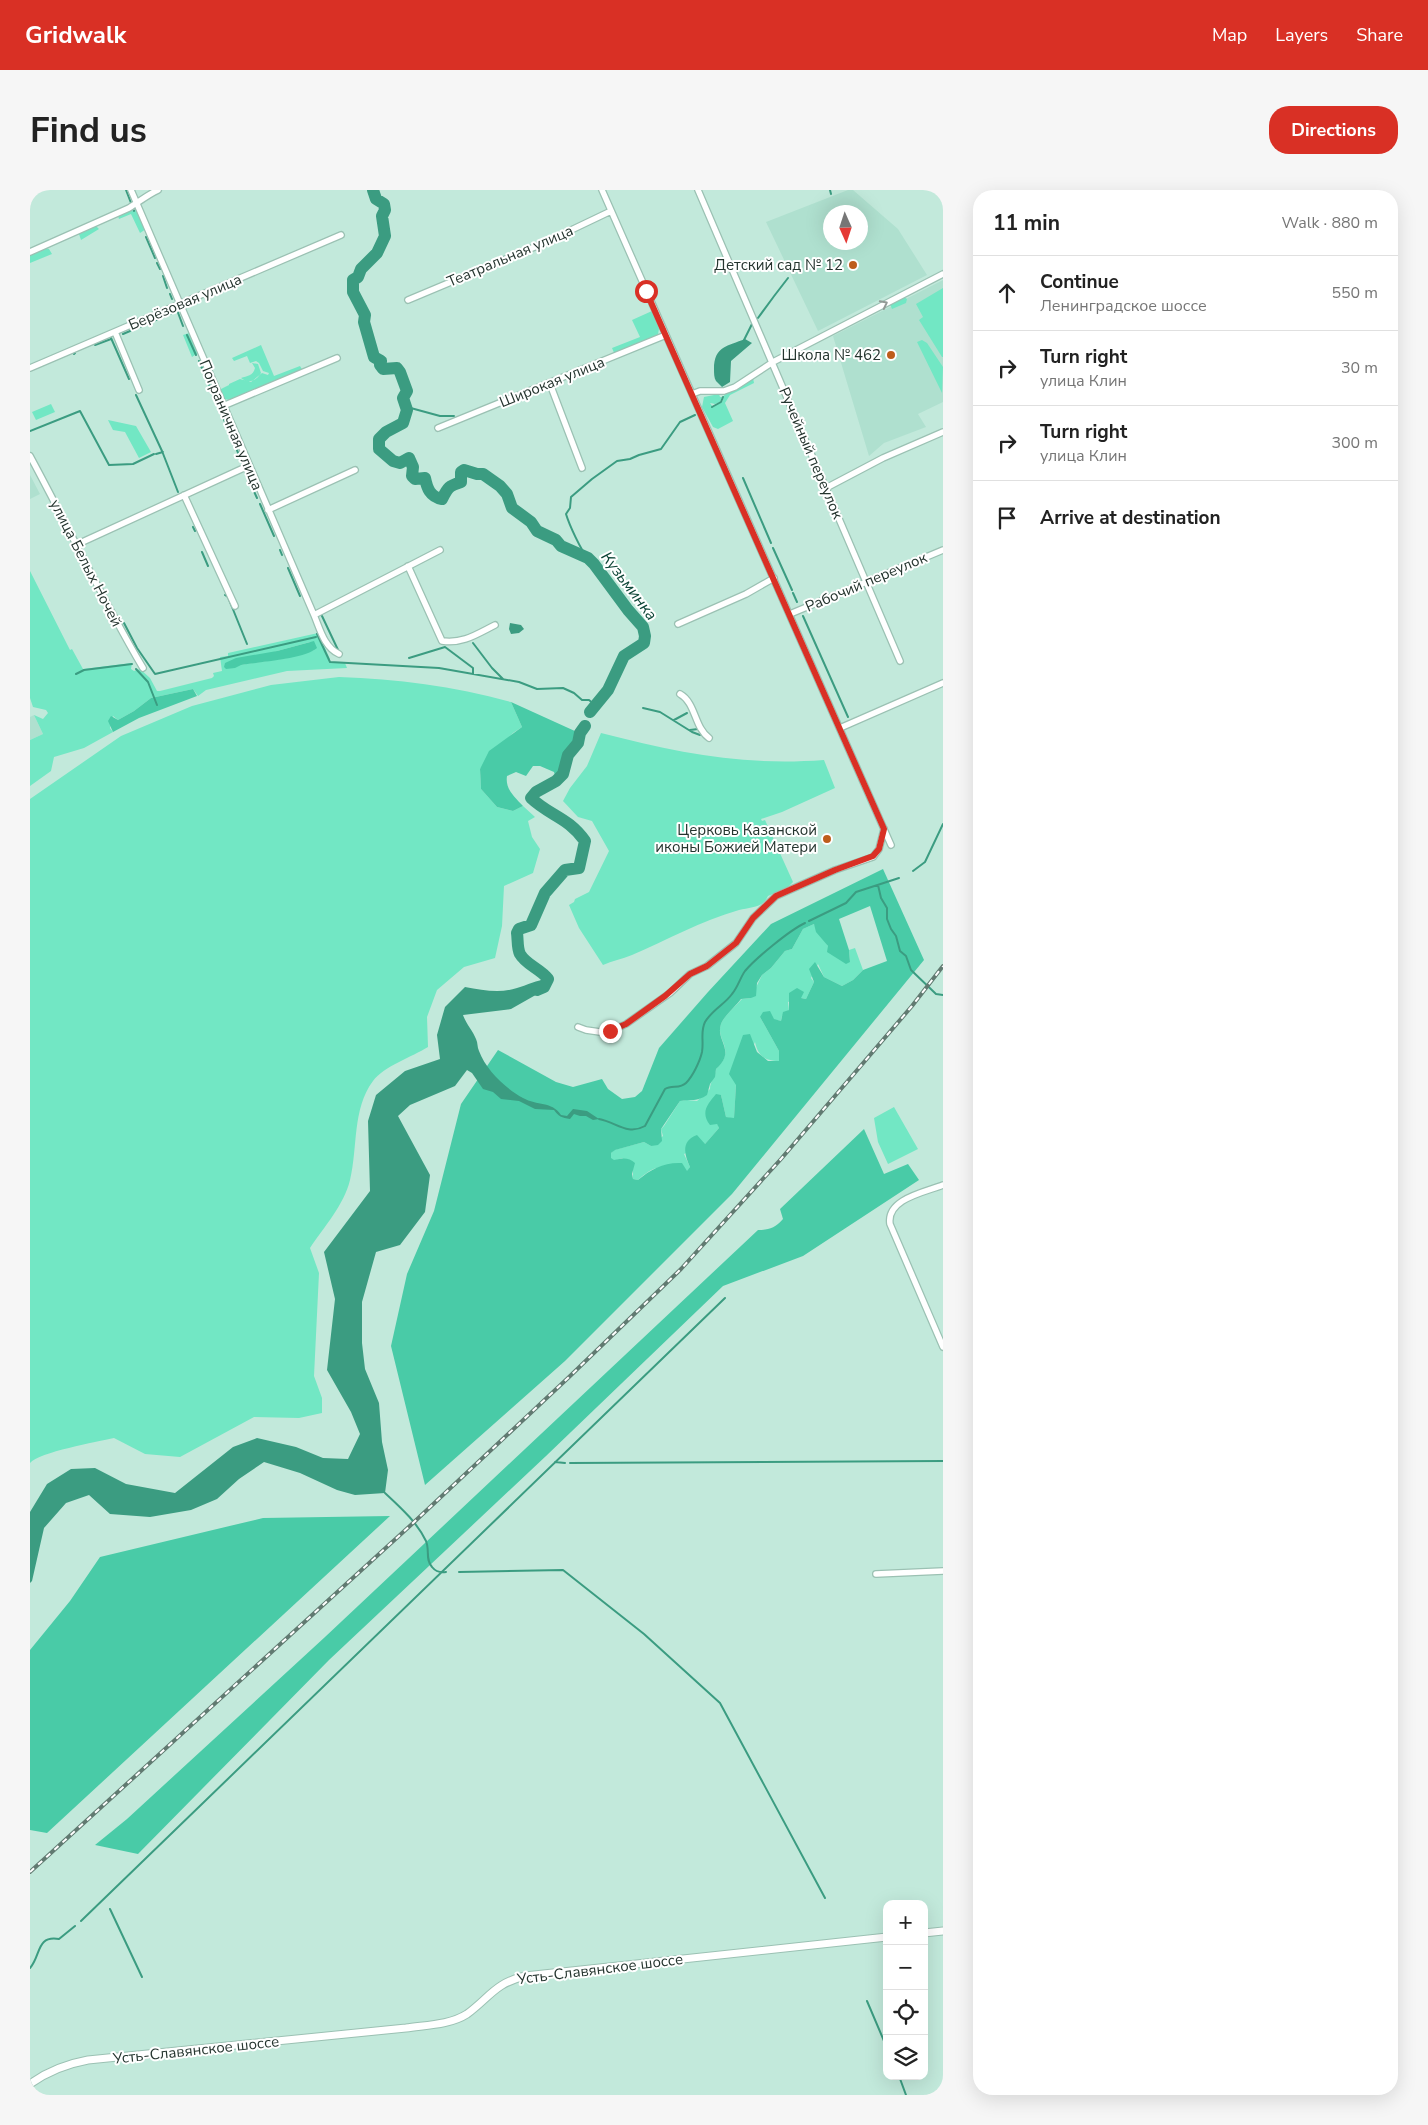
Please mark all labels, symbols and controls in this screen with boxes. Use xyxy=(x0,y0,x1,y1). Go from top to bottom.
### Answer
text: Gridwalk xyxy=(25,19,126,51)
text: Map xyxy=(1212,23,1247,47)
text: Layers xyxy=(1275,23,1328,47)
text: Share xyxy=(1356,23,1403,47)
button: Directions xyxy=(1269,106,1398,154)
text: Find us xyxy=(30,107,147,154)
north arrow xyxy=(823,205,868,250)
text: 11 min xyxy=(993,209,1060,237)
text: Walk · 880 m xyxy=(1282,212,1378,234)
street label: Театральная улица xyxy=(444,220,576,292)
place label: Детский сад № 12 xyxy=(714,255,843,275)
marker: Детский сад № 12 xyxy=(847,259,859,271)
street label: Берёзовая улица xyxy=(125,269,245,335)
text: Continue xyxy=(1040,269,1119,295)
icon: ahead xyxy=(993,279,1021,307)
route start xyxy=(635,280,658,303)
text: 550 m xyxy=(1331,282,1378,304)
text: Ленинградское шоссе xyxy=(1040,295,1207,317)
one-way arrow xyxy=(879,300,888,310)
text: Turn right xyxy=(1040,344,1127,370)
place label: Школа № 462 xyxy=(781,345,881,365)
marker: Школа № 462 xyxy=(885,349,897,361)
street label: Широкая улица xyxy=(496,352,608,412)
icon: right xyxy=(993,354,1021,382)
street label: Пограничная улица xyxy=(194,357,268,493)
text: 30 m xyxy=(1341,357,1378,379)
text: улица Клин xyxy=(1040,370,1127,392)
street label: Ручейный переулок xyxy=(774,384,848,522)
text: Turn right xyxy=(1040,419,1127,445)
icon: right xyxy=(993,429,1021,457)
text: 300 m xyxy=(1331,432,1378,454)
text: улица Клин xyxy=(1040,445,1127,467)
street label: улица Белых Ночей xyxy=(45,496,127,630)
icon: arrive xyxy=(993,504,1021,532)
text: Arrive at destination xyxy=(1040,505,1221,531)
water label: Кузьминка xyxy=(596,547,662,625)
street label: Рабочий переулок xyxy=(802,547,930,617)
place label: Церковь Казанской иконы Божией Матери xyxy=(655,820,817,857)
marker: Церковь Казанской иконы Божией Матери xyxy=(821,833,833,845)
route end xyxy=(599,1020,622,1043)
map controls xyxy=(883,1900,928,2080)
button: + xyxy=(883,1900,928,1945)
button: − xyxy=(883,1945,928,1990)
street label: Усть-Славянское шоссе xyxy=(515,1949,684,1989)
button: locate xyxy=(883,1990,928,2035)
street label: Усть-Славянское шоссе xyxy=(111,2031,280,2069)
button: layers xyxy=(883,2035,928,2080)

